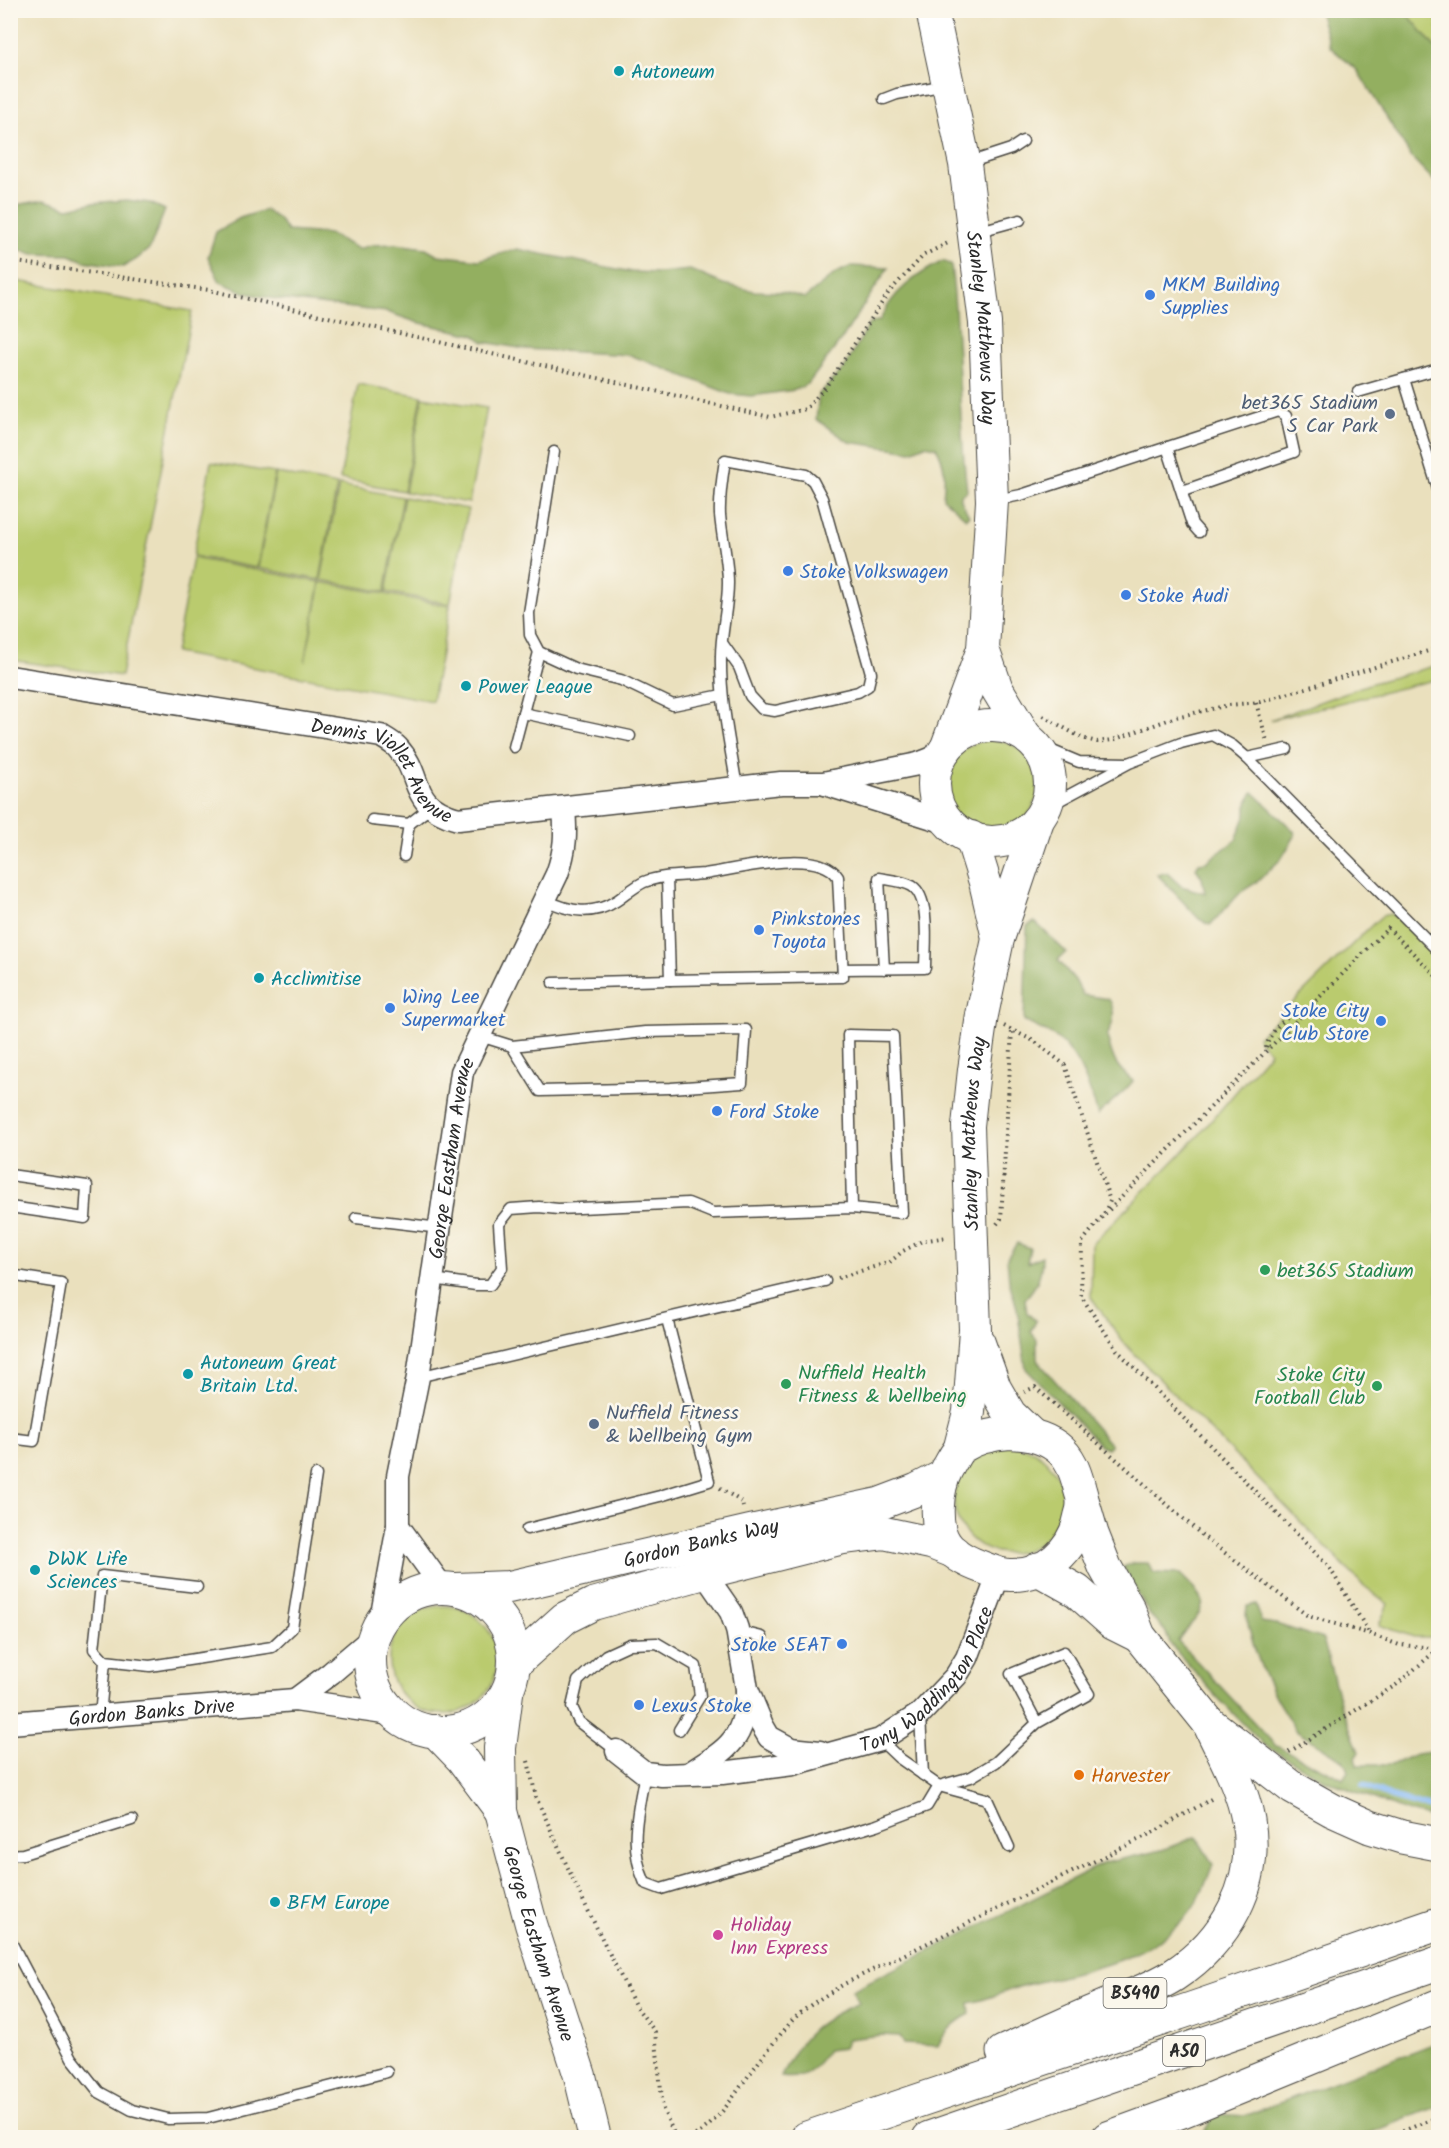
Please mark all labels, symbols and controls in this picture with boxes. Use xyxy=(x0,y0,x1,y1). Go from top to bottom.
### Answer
place label: Autoneum xyxy=(631,57,715,89)
marker: Autoneum xyxy=(612,64,626,78)
street label: Stanley Matthews Way xyxy=(956,229,1003,426)
place label: MKM Building Supplies xyxy=(1162,270,1280,325)
marker: MKM Building Supplies xyxy=(1143,288,1157,302)
place label: bet365 Stadium S Car Park xyxy=(1241,388,1379,443)
marker: bet365 Stadium S Car Park xyxy=(1383,407,1397,421)
place label: Stoke Volkswagen xyxy=(800,557,948,589)
marker: Stoke Volkswagen xyxy=(781,564,795,578)
place label: Stoke Audi xyxy=(1138,581,1230,613)
marker: Stoke Audi xyxy=(1119,588,1133,602)
place label: Power League xyxy=(478,672,592,704)
marker: Power League xyxy=(459,679,473,693)
street label: Dennis Viollet Avenue xyxy=(308,711,457,834)
place label: Pinkstones Toyota xyxy=(771,904,861,959)
marker: Pinkstones Toyota xyxy=(752,923,766,937)
place label: Acclimitise xyxy=(271,964,361,996)
marker: Acclimitise xyxy=(252,971,266,985)
place label: Wing Lee Supermarket xyxy=(402,982,506,1037)
place label: Stoke City Club Store xyxy=(1281,996,1370,1051)
marker: Wing Lee Supermarket xyxy=(383,1001,397,1015)
marker: Stoke City Club Store xyxy=(1374,1014,1388,1028)
street label: Stanley Matthews Way xyxy=(954,1034,997,1231)
street label: George Eastham Avenue xyxy=(421,1052,485,1261)
place label: Ford Stoke xyxy=(729,1097,819,1129)
marker: Ford Stoke xyxy=(710,1104,724,1118)
place label: bet365 Stadium xyxy=(1277,1256,1414,1288)
marker: bet365 Stadium xyxy=(1258,1263,1272,1277)
place label: Autoneum Great Britain Ltd. xyxy=(200,1348,337,1403)
place label: Nuffield Health Fitness & Wellbeing xyxy=(798,1358,967,1413)
place label: Stoke City Football Club xyxy=(1254,1360,1366,1415)
marker: Autoneum Great Britain Ltd. xyxy=(181,1367,195,1381)
marker: Nuffield Health Fitness & Wellbeing xyxy=(779,1377,793,1391)
marker: Stoke City Football Club xyxy=(1370,1379,1384,1393)
place label: Nuffield Fitness & Wellbeing Gym xyxy=(606,1398,753,1453)
marker: Nuffield Fitness & Wellbeing Gym xyxy=(587,1417,601,1431)
street label: Gordon Banks Way xyxy=(620,1511,783,1578)
place label: DWK Life Sciences xyxy=(47,1544,128,1599)
marker: DWK Life Sciences xyxy=(28,1563,42,1577)
street label: Tony Waddington Place xyxy=(856,1602,1003,1763)
place label: Stoke SEAT xyxy=(731,1630,832,1662)
marker: Stoke SEAT xyxy=(835,1637,849,1651)
street label: Gordon Banks Drive xyxy=(68,1691,236,1736)
place label: Lexus Stoke xyxy=(651,1691,751,1723)
marker: Lexus Stoke xyxy=(632,1698,646,1712)
place label: Harvester xyxy=(1091,1761,1171,1793)
marker: Harvester xyxy=(1072,1768,1086,1782)
street label: George Eastham Avenue xyxy=(493,1842,582,2046)
place label: BFM Europe xyxy=(287,1888,390,1920)
marker: BFM Europe xyxy=(268,1895,282,1909)
place label: Holiday Inn Express xyxy=(730,1910,828,1965)
marker: Holiday Inn Express xyxy=(711,1928,725,1942)
road number: B5490 xyxy=(1104,1978,1166,2008)
road number: A50 xyxy=(1163,2036,1205,2066)

